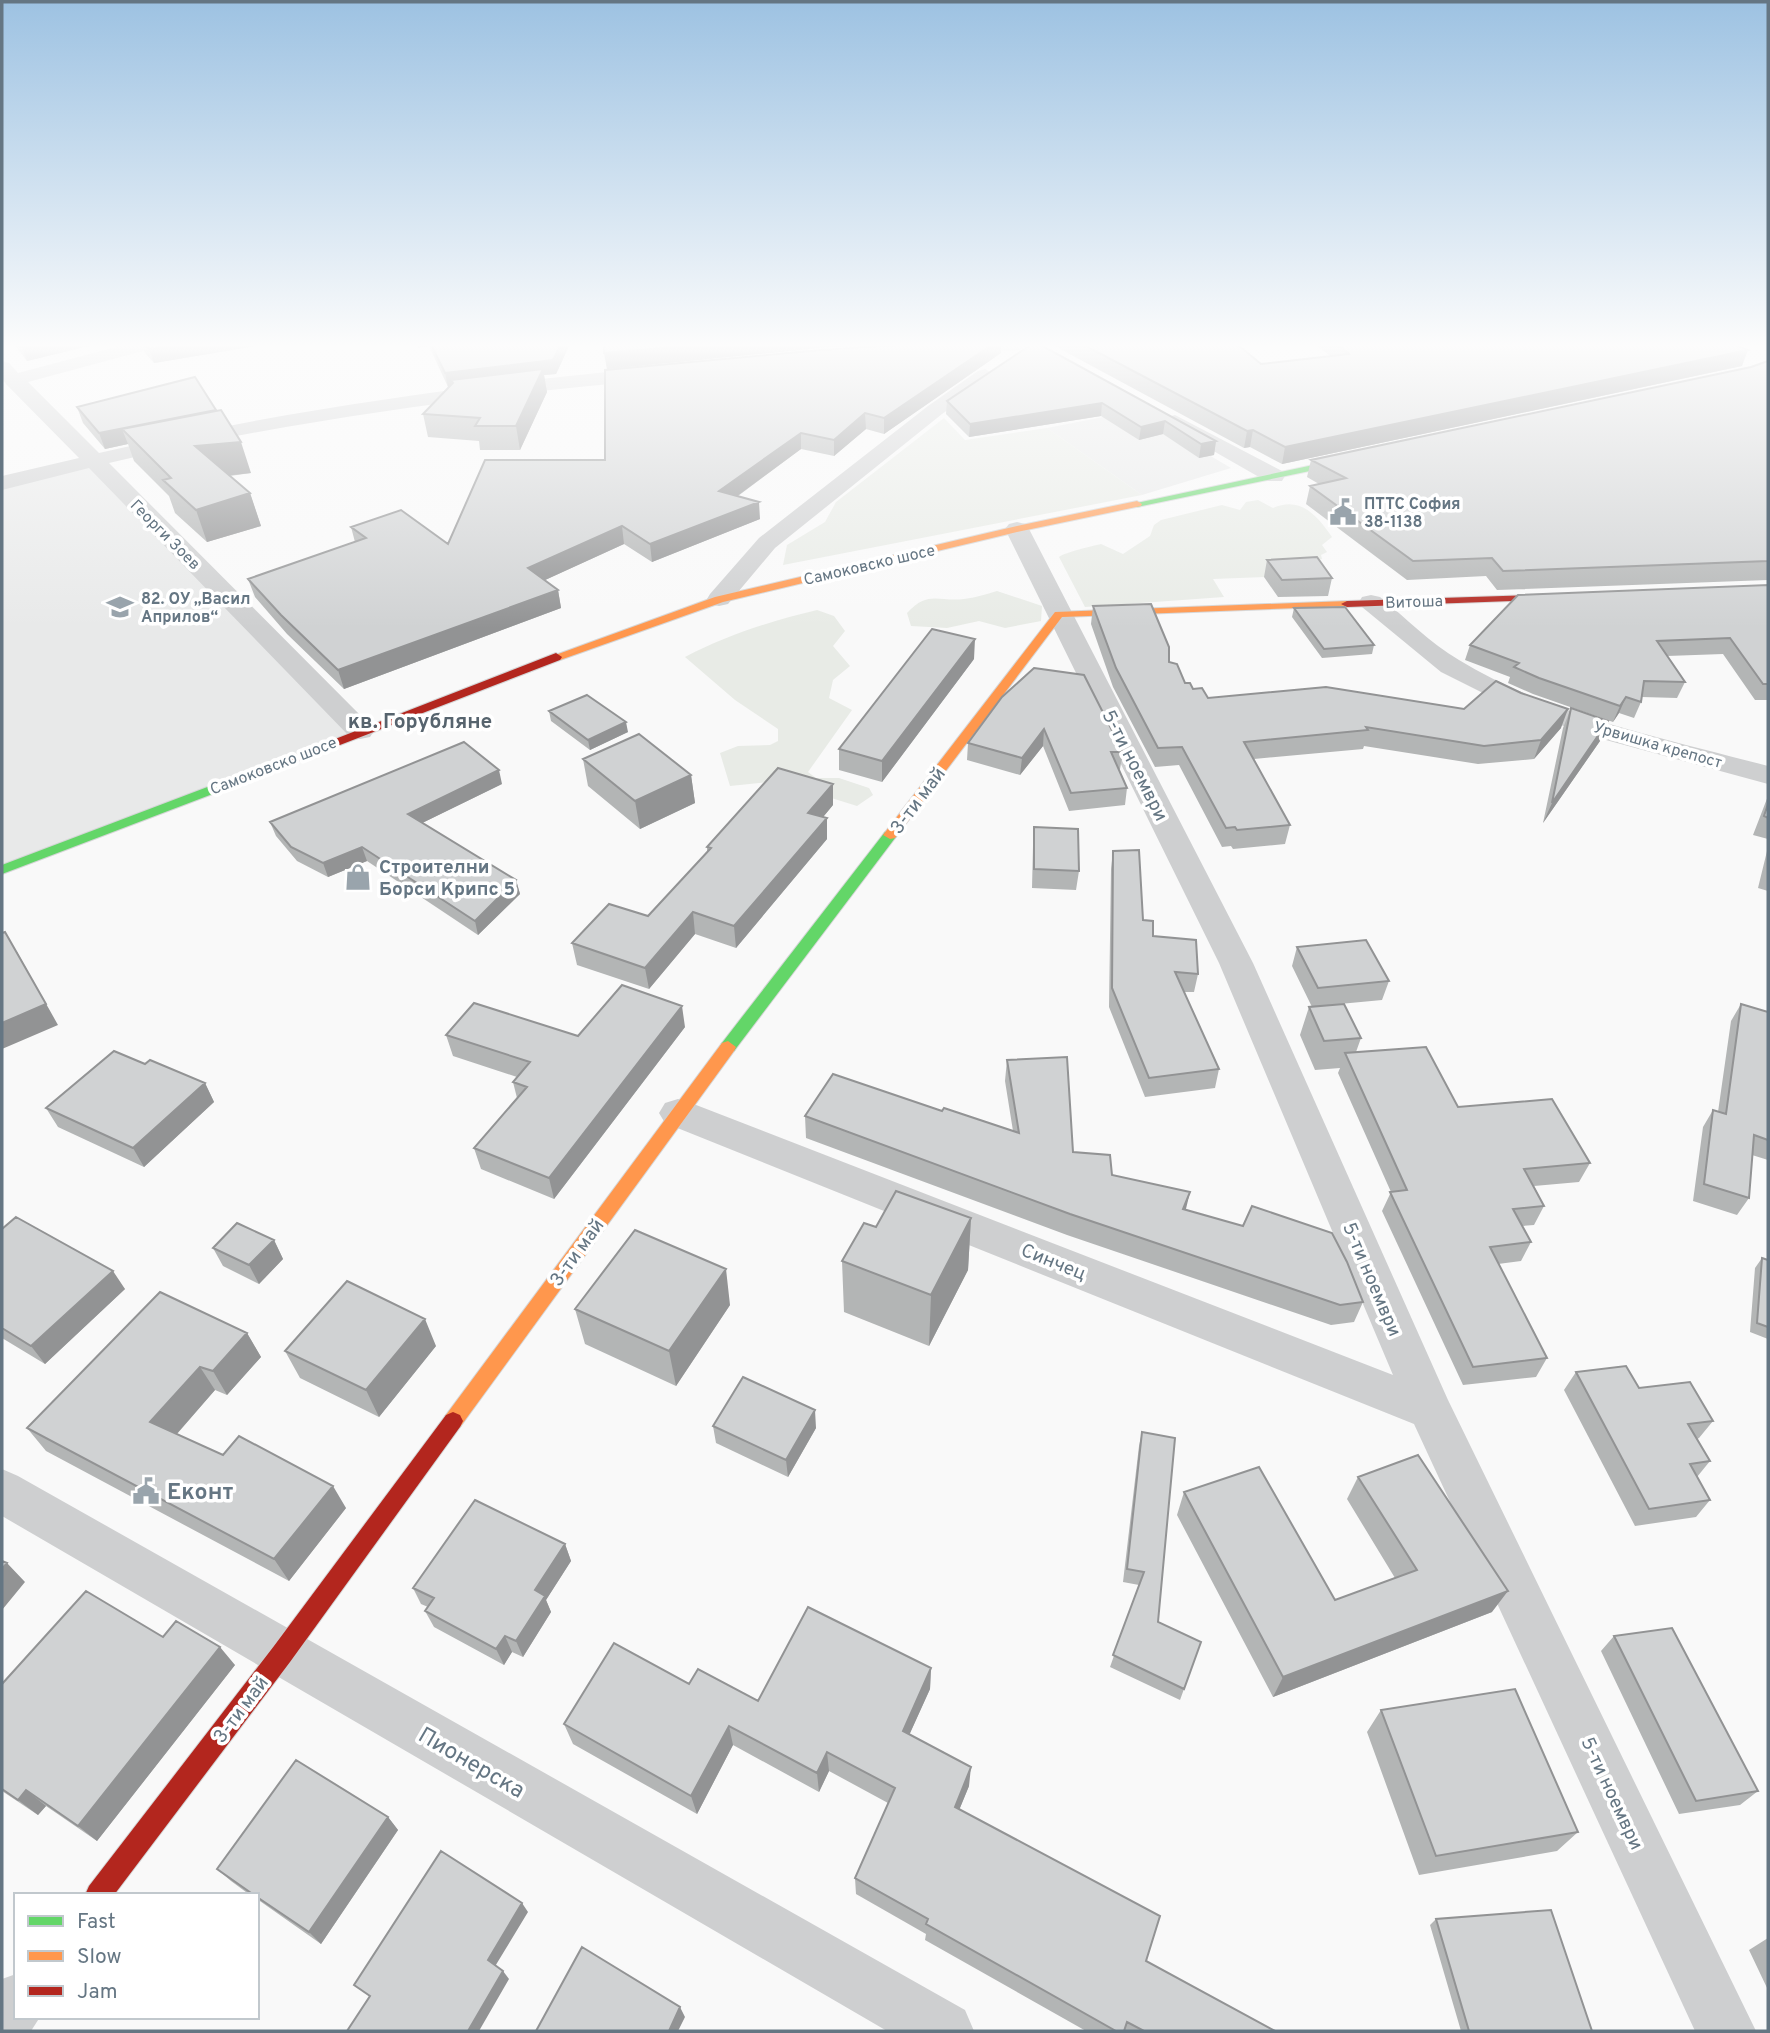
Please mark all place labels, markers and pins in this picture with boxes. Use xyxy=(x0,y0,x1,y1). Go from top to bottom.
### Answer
place label: ПТТС София 38-1138 xyxy=(1364,495,1461,533)
public building icon: ПТТС София 38-1138 xyxy=(1328,497,1358,527)
place label: 82. ОУ „Васил Априлов“ xyxy=(141,590,250,628)
school or university icon: 82. ОУ „Васил Априлов“ xyxy=(105,592,135,622)
place label: Строителни Борси Крипс 5 xyxy=(379,856,515,902)
shop icon: Строителни Борси Крипс 5 xyxy=(343,862,373,892)
public building icon: Еконт xyxy=(131,1476,161,1506)
place label: Еконт xyxy=(167,1479,233,1508)

